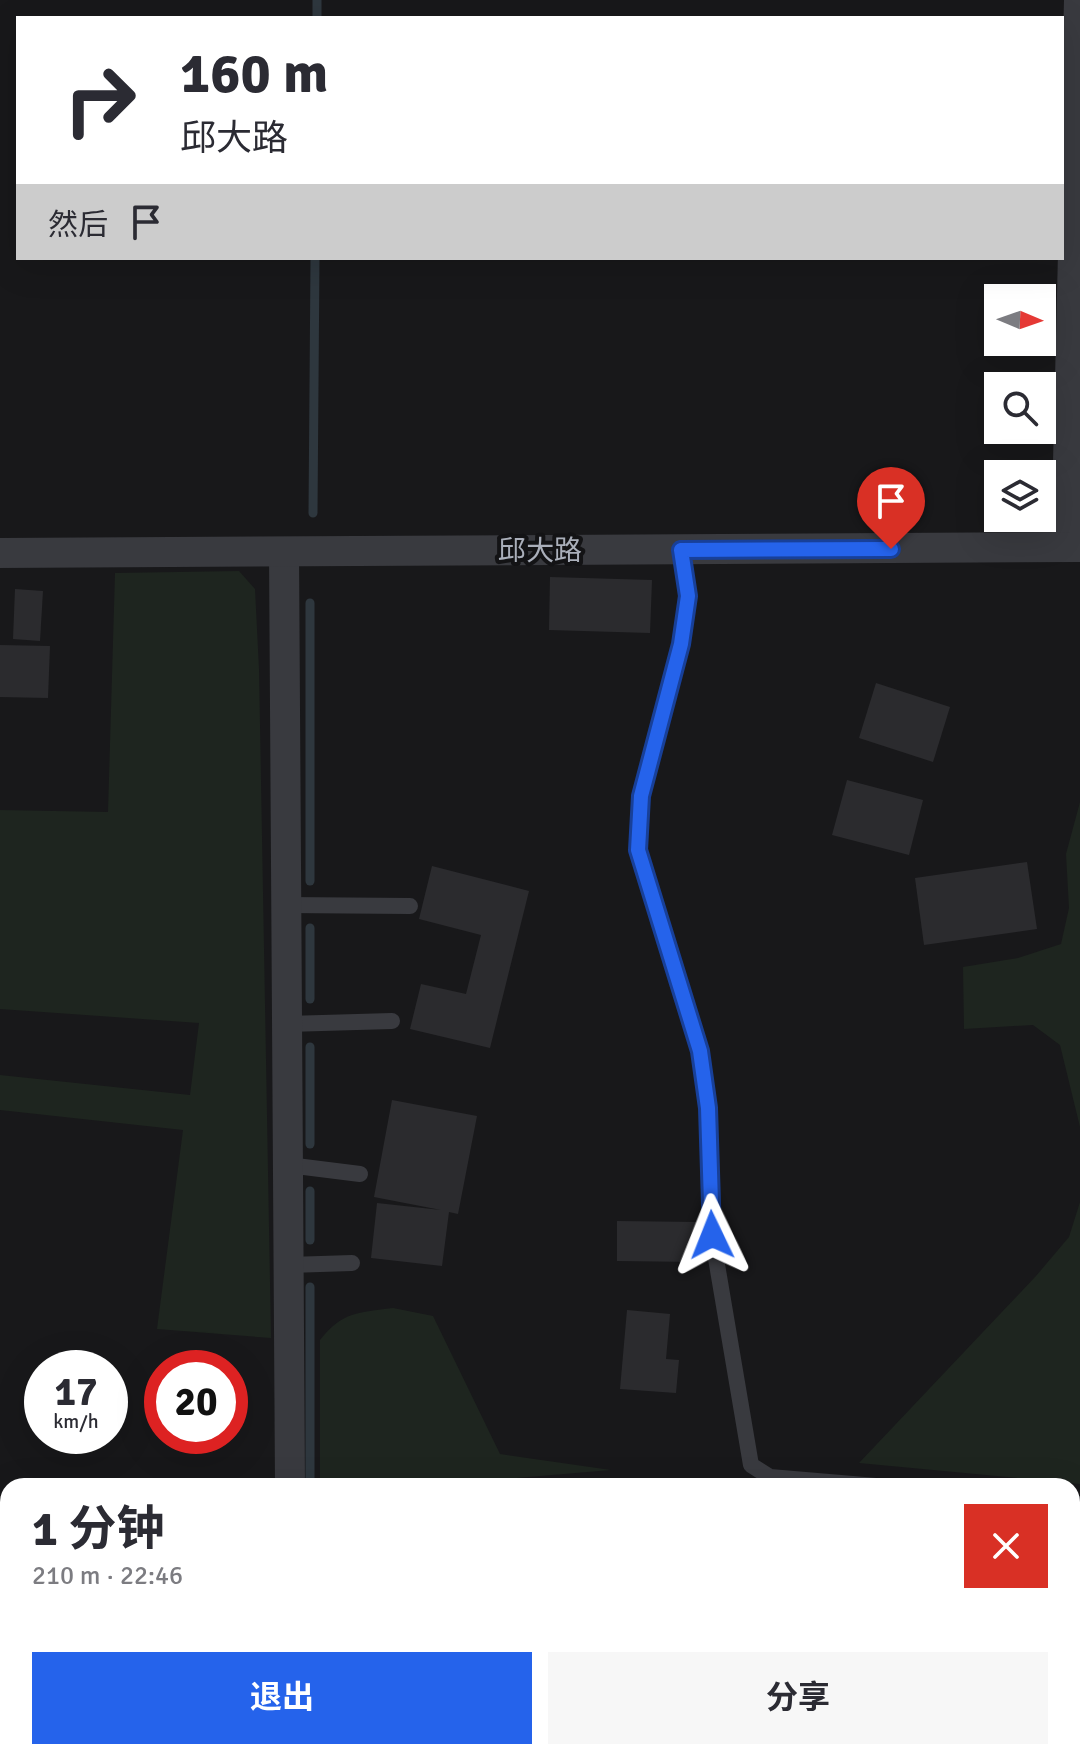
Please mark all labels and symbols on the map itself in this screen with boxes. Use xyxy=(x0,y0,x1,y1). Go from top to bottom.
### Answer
north arrow xyxy=(984,284,1056,356)
pin xyxy=(857,467,925,549)
street label: 邱大路 xyxy=(498,534,582,568)
position arrow xyxy=(670,1193,754,1277)
speed limit sign: 20 xyxy=(144,1350,248,1454)

